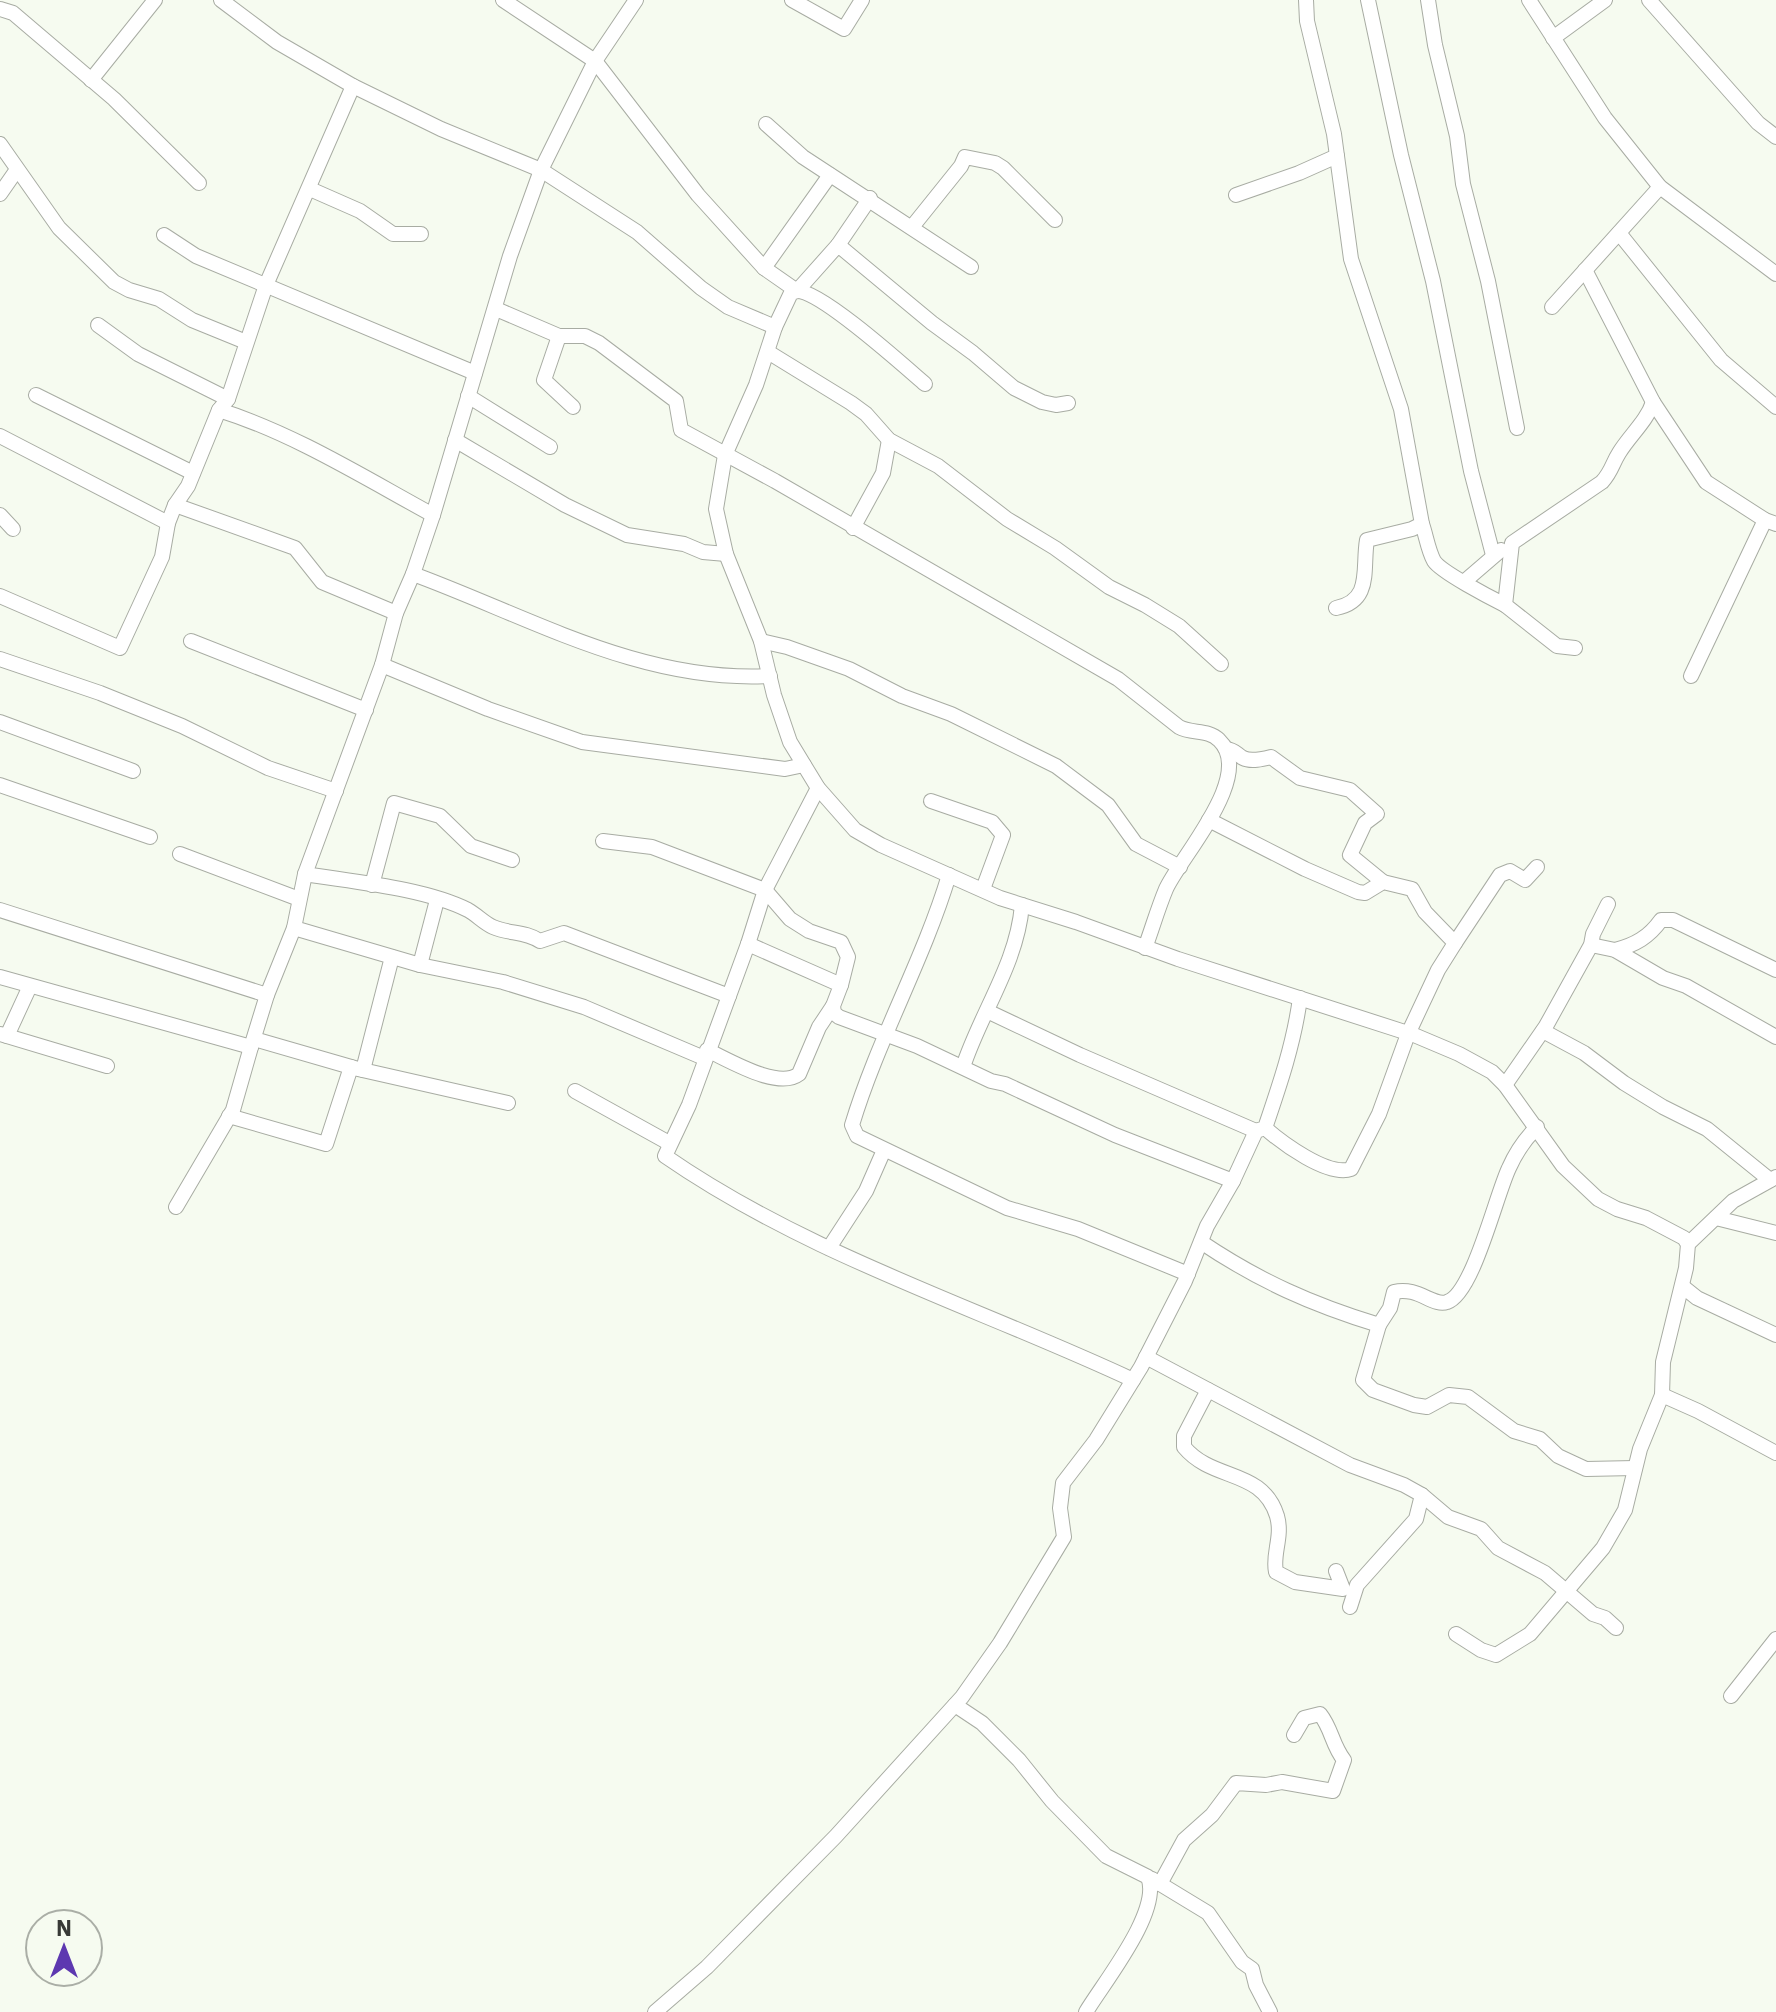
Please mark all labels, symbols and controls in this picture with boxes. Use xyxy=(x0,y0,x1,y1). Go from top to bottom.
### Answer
north arrow xyxy=(24,1908,104,1988)
text: N xyxy=(56,1913,72,1942)

